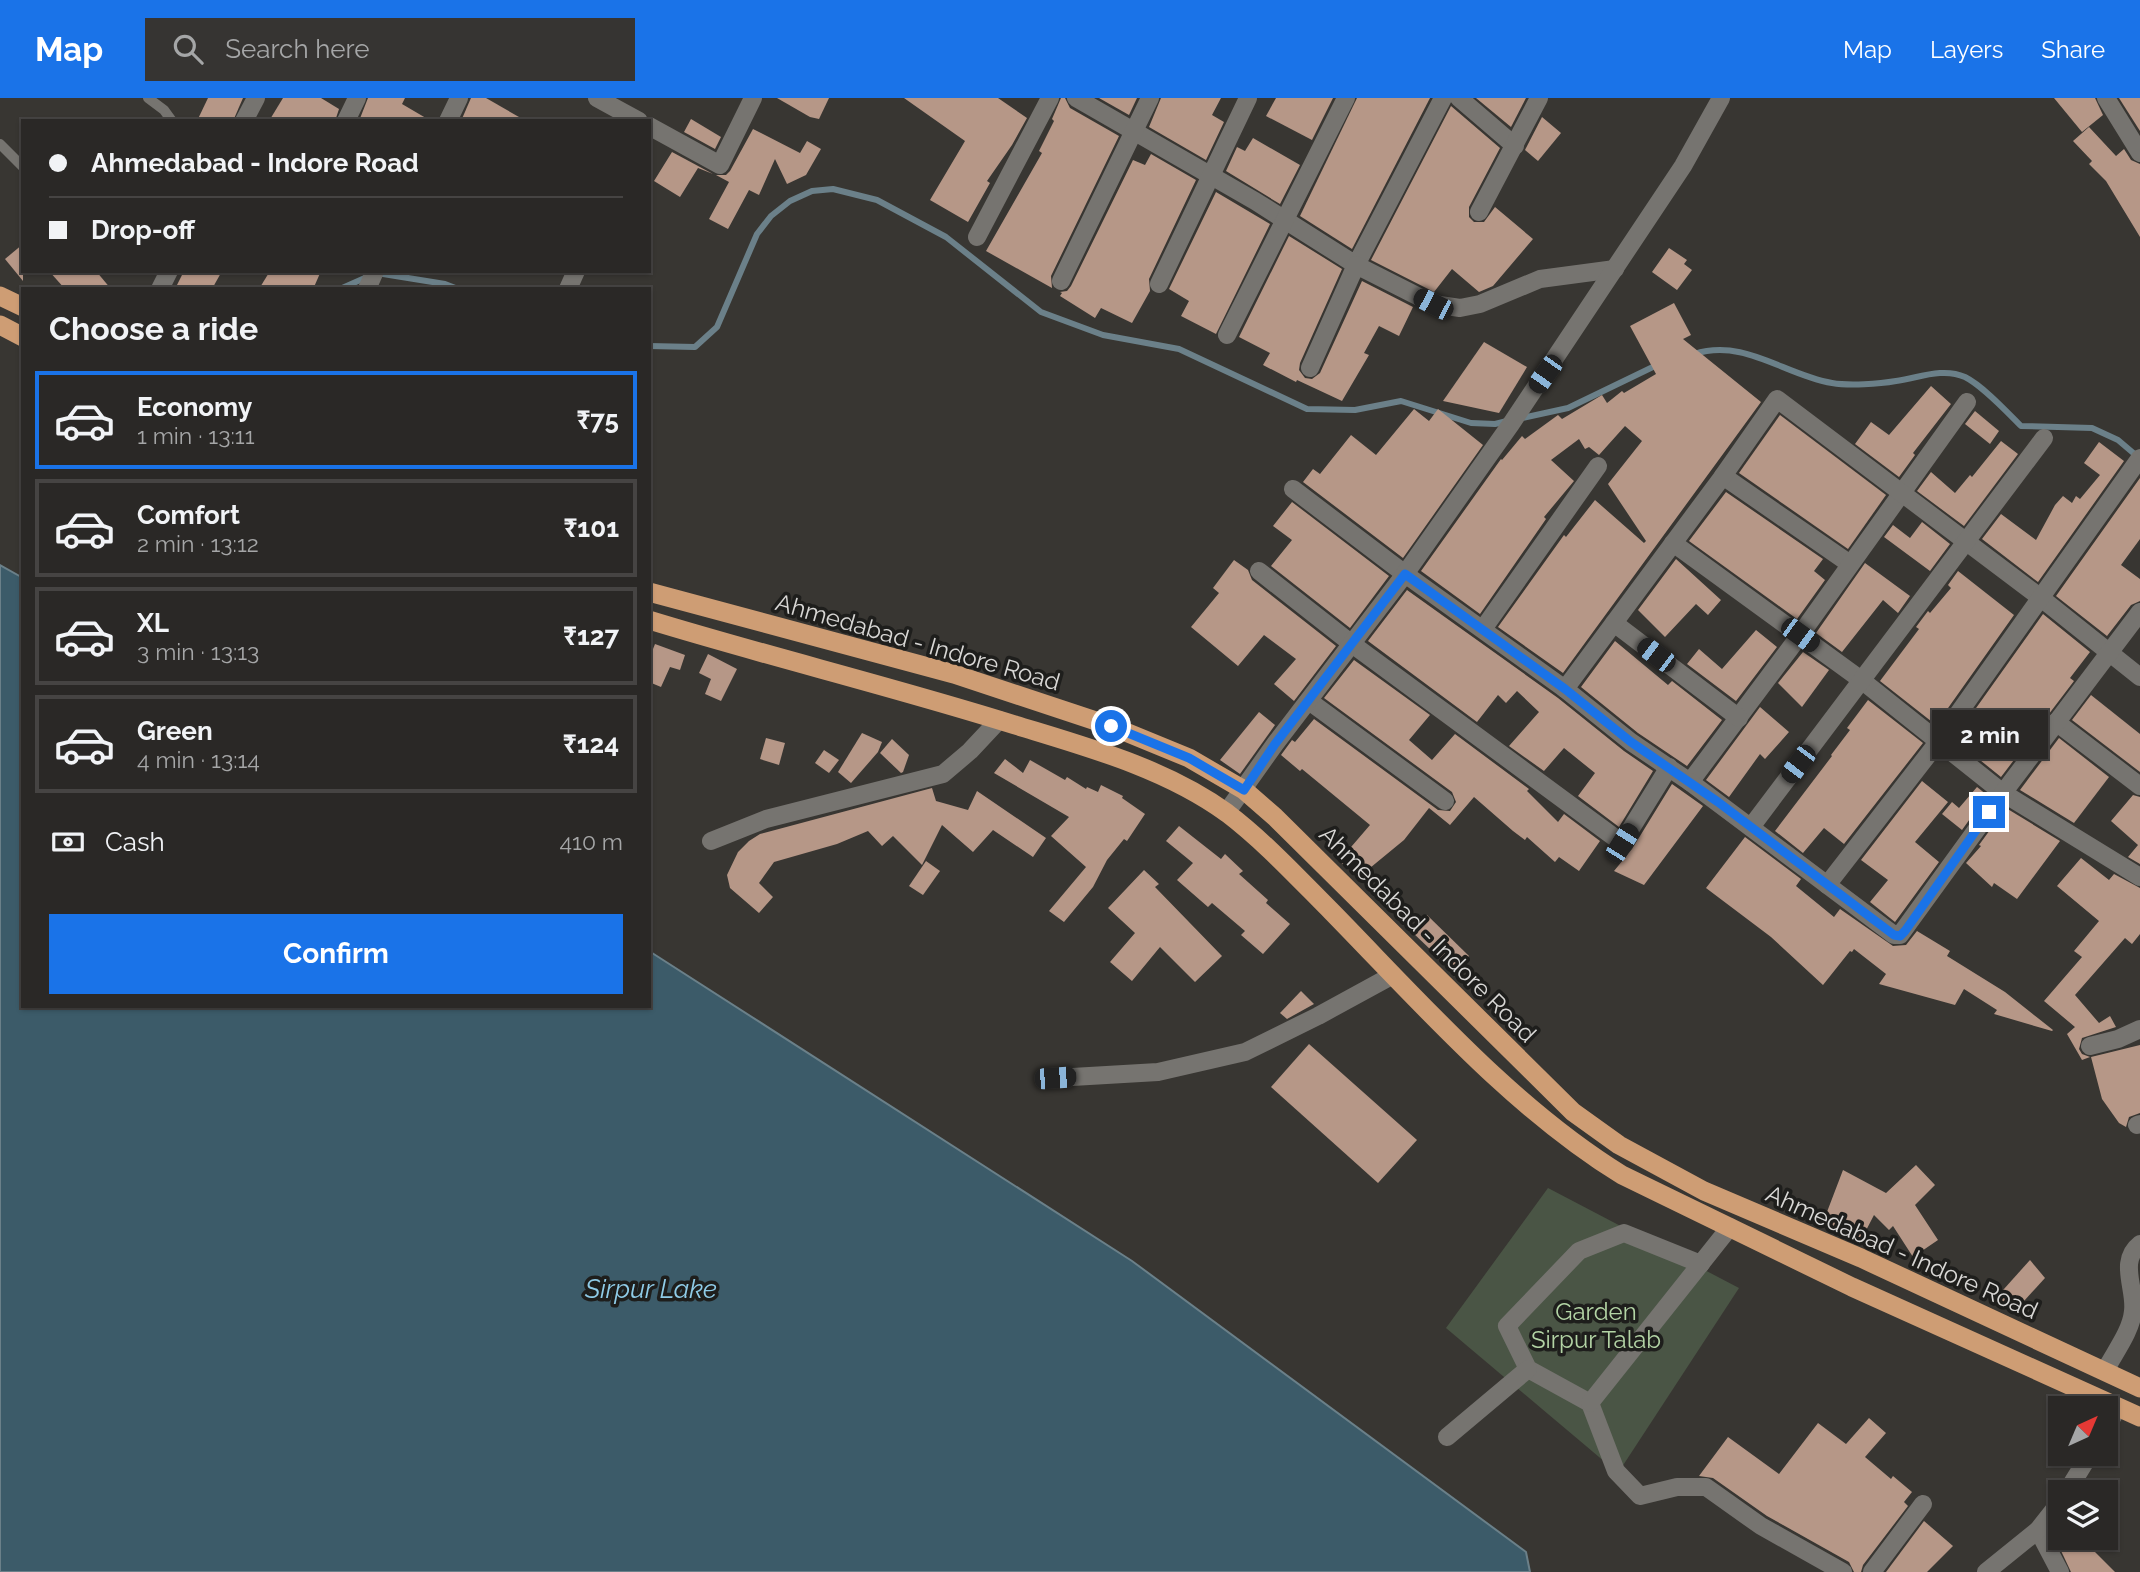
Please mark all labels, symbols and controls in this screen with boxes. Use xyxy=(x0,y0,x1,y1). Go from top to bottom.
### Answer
search box xyxy=(145,18,635,81)
text: Map xyxy=(35,30,103,69)
icon: search xyxy=(169,30,207,68)
text: Search here xyxy=(225,34,370,64)
text: Map xyxy=(1843,35,1892,64)
text: Layers xyxy=(1930,35,2003,64)
text: Share xyxy=(2041,35,2105,64)
text: Ahmedabad - Indore Road xyxy=(91,148,419,178)
text: Drop-off xyxy=(91,215,195,245)
car xyxy=(1410,285,1457,323)
text: Choose a ride xyxy=(49,310,258,347)
car xyxy=(1525,351,1566,397)
icon: car xyxy=(53,389,116,452)
text: Economy xyxy=(137,392,252,422)
text: ₹75 xyxy=(576,405,619,435)
text: 1 min · 13:11 xyxy=(137,422,254,449)
icon: car xyxy=(53,497,116,560)
text: Comfort xyxy=(137,500,240,530)
text: ₹101 xyxy=(563,513,619,543)
text: 2 min · 13:12 xyxy=(137,530,259,557)
street label: Ahmedabad - Indore Road xyxy=(772,587,1064,697)
icon: car xyxy=(53,605,116,668)
text: XL xyxy=(137,608,169,638)
car xyxy=(1777,614,1824,656)
text: ₹127 xyxy=(563,621,619,651)
car xyxy=(1633,634,1680,676)
text: 3 min · 13:13 xyxy=(137,638,259,665)
route start xyxy=(1095,710,1127,742)
callout: 2 min xyxy=(1931,710,2047,760)
icon: car xyxy=(53,713,116,776)
text: Green xyxy=(137,716,213,746)
text: 2 min xyxy=(1960,721,2020,748)
text: ₹124 xyxy=(563,729,619,759)
car xyxy=(1777,741,1820,787)
text: 4 min · 13:14 xyxy=(137,746,260,773)
route end xyxy=(1973,796,2005,828)
street label: Ahmedabad - Indore Road xyxy=(1314,820,1542,1048)
car xyxy=(1602,820,1643,866)
icon: cash xyxy=(49,823,87,861)
text: Cash xyxy=(105,827,165,857)
text: 410 m xyxy=(560,828,623,855)
button: Confirm xyxy=(49,914,623,994)
car xyxy=(1034,1066,1077,1090)
street label: Ahmedabad - Indore Road xyxy=(1762,1179,2042,1325)
water label: Sirpur Lake xyxy=(584,1274,717,1304)
park label: Garden Sirpur Talab xyxy=(1531,1297,1661,1354)
north arrow xyxy=(2048,1396,2118,1466)
map controls xyxy=(2048,1396,2118,1550)
button: layers xyxy=(2048,1480,2118,1550)

